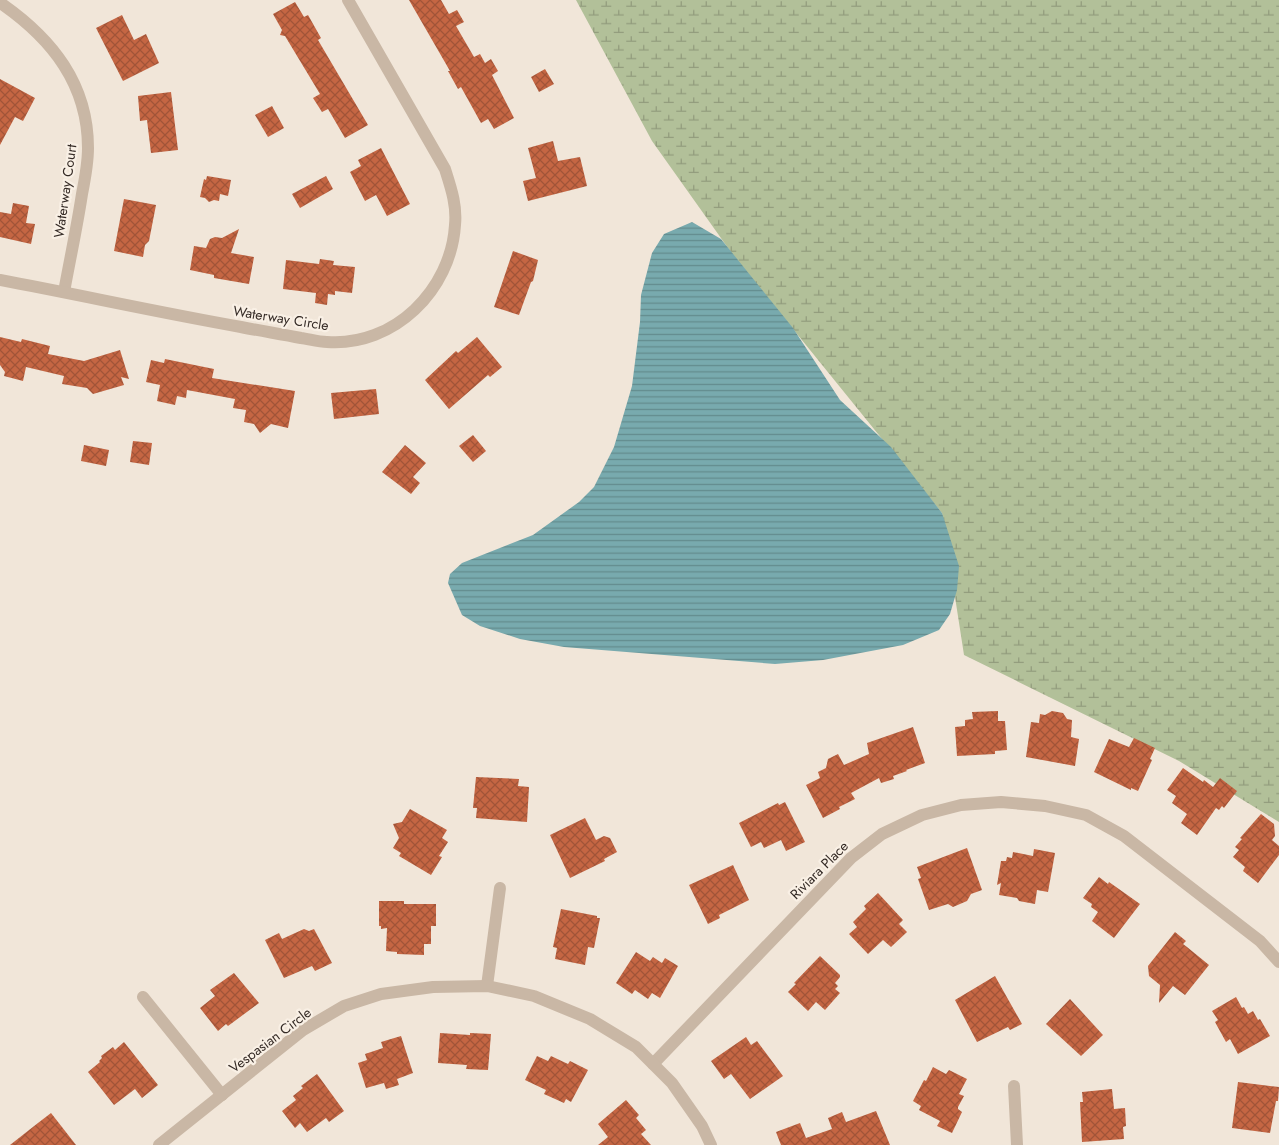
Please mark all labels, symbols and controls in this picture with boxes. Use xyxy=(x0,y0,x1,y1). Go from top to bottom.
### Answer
street label: Waterway Court xyxy=(49,142,82,239)
street label: Waterway Circle xyxy=(232,301,330,335)
street label: Riviara Place xyxy=(785,836,853,904)
street label: Vespasian Circle xyxy=(225,1002,315,1078)

